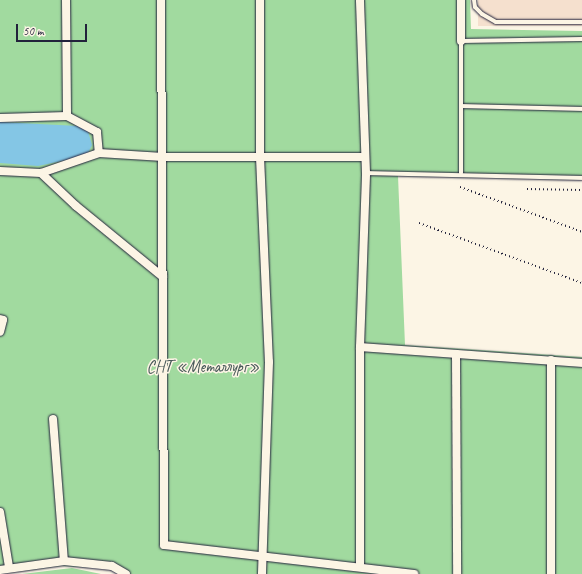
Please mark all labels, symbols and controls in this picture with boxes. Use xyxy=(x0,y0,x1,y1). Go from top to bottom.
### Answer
scale bar xyxy=(18,16,89,42)
text: 50 m xyxy=(23,23,43,39)
park label: СНТ «Металлург» xyxy=(147,357,259,377)

